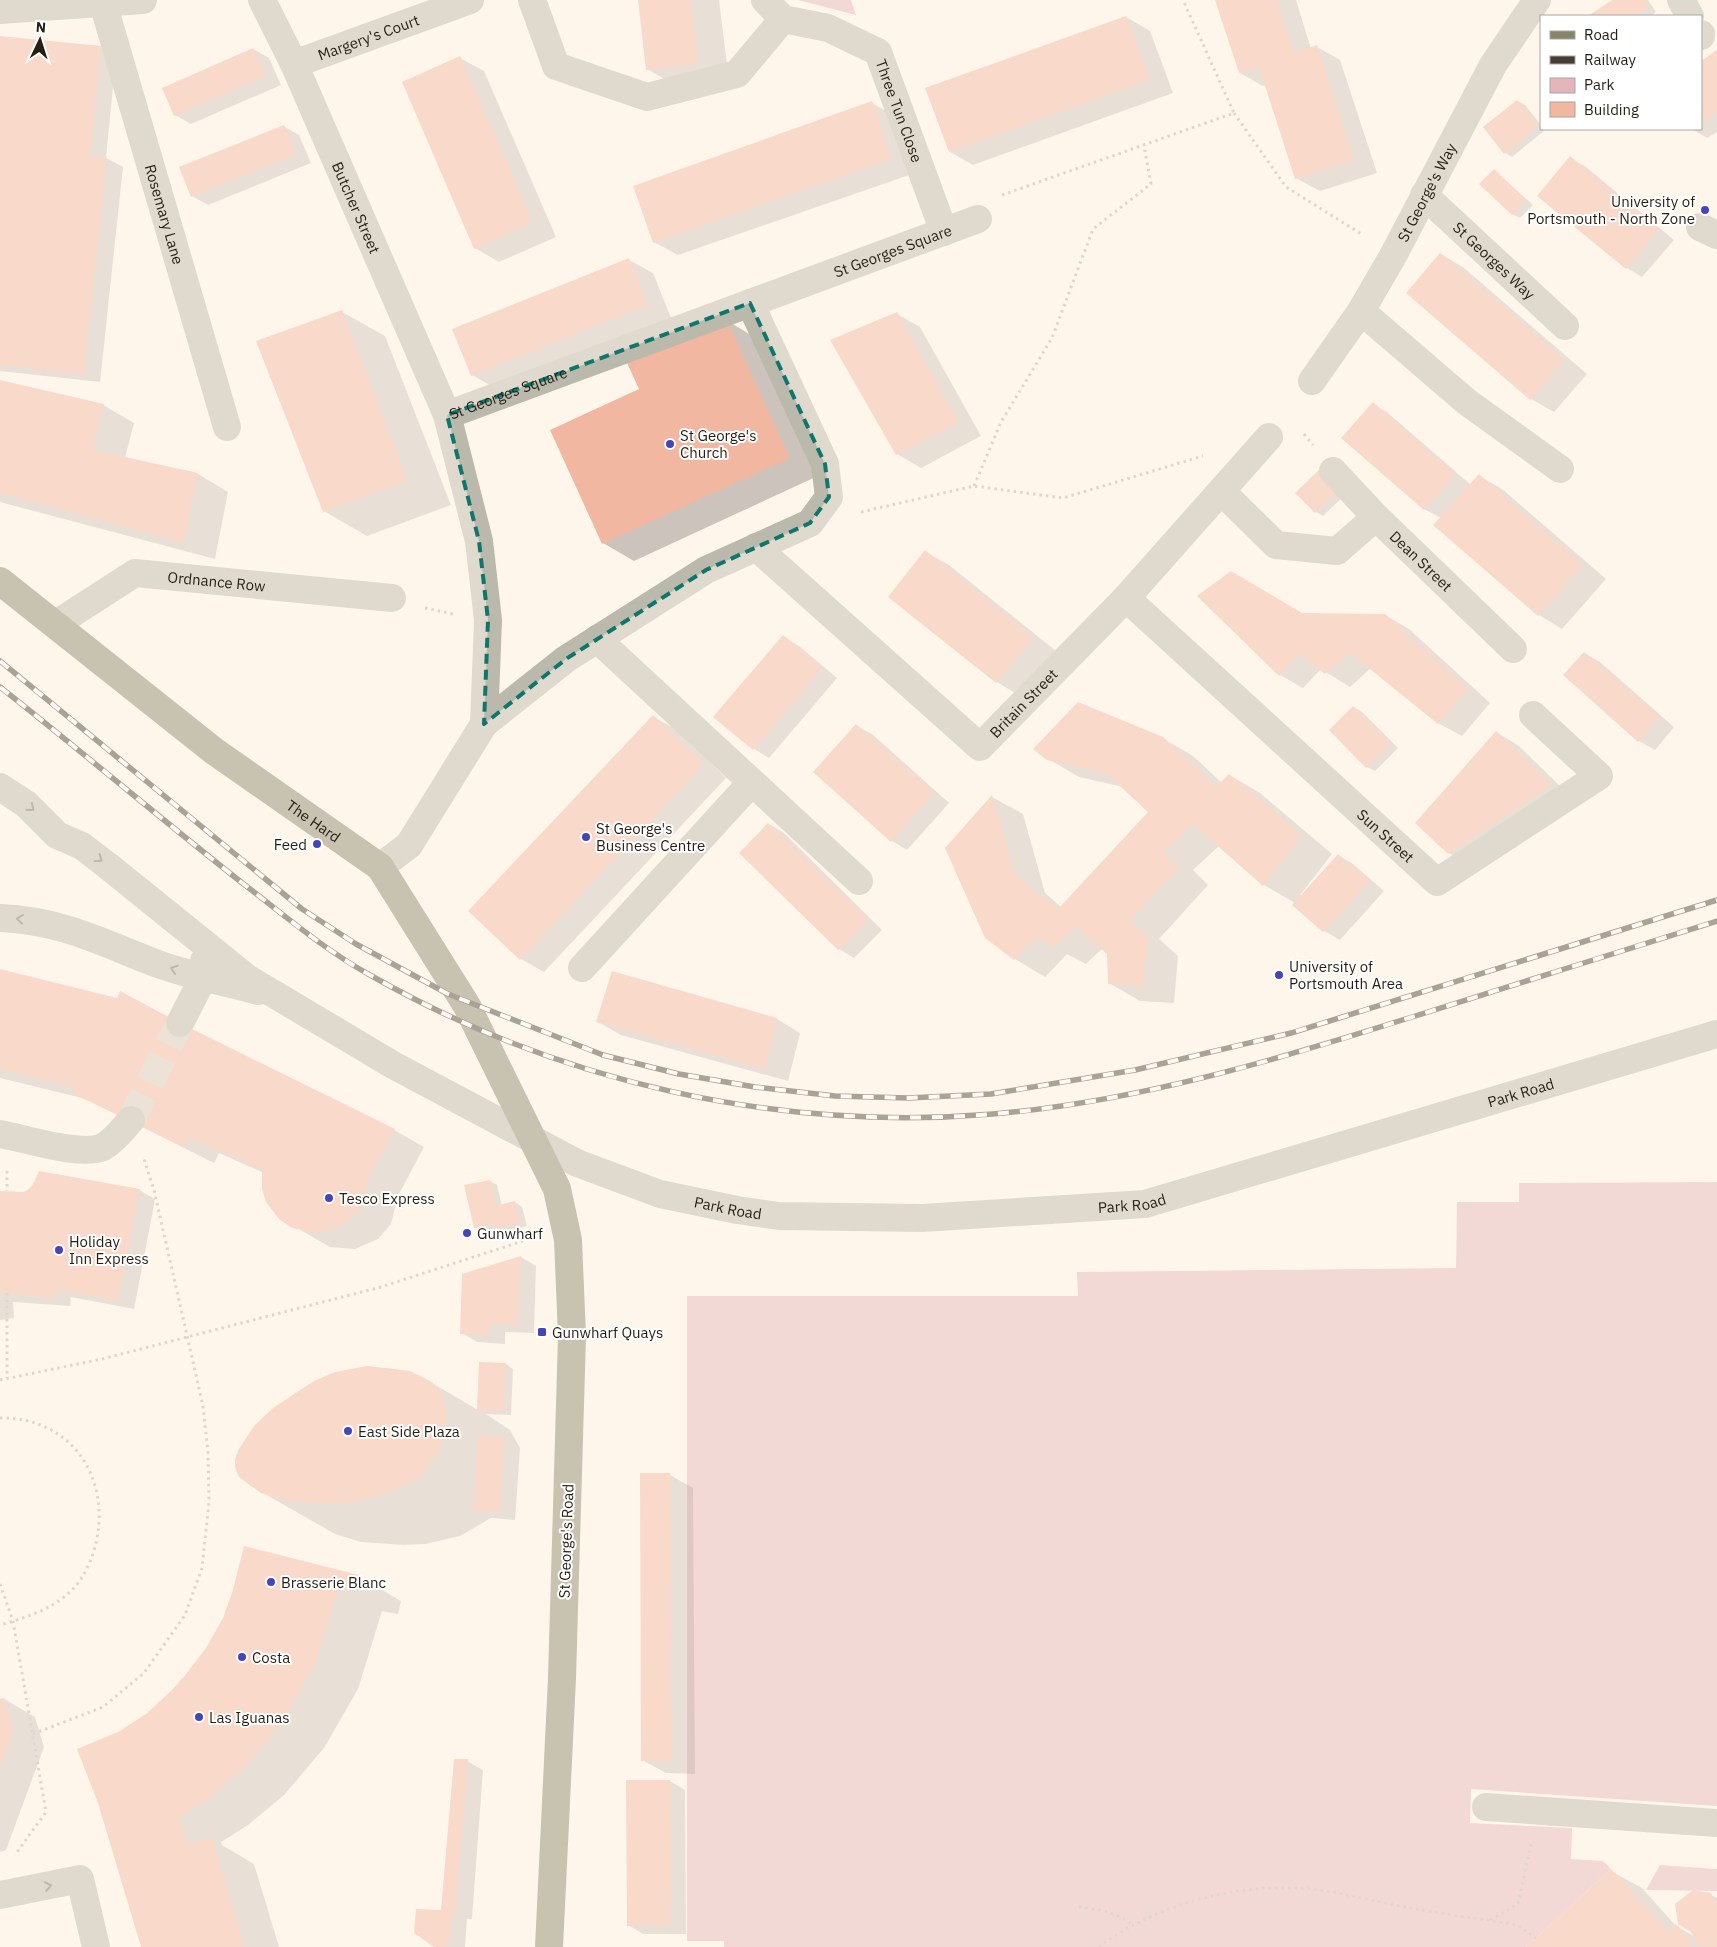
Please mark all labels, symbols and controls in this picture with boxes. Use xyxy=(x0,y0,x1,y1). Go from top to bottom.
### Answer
street label: Margery's Court xyxy=(315,10,422,64)
north arrow xyxy=(15,15,65,65)
legend xyxy=(1540,15,1702,130)
text: N xyxy=(35,18,47,36)
text: Road xyxy=(1584,25,1619,44)
text: Railway xyxy=(1584,50,1637,69)
street label: Three Tun Close xyxy=(872,56,927,165)
text: Park xyxy=(1584,75,1614,94)
text: Building xyxy=(1584,100,1639,119)
street label: St George's Way xyxy=(1393,139,1460,245)
street label: Butcher Street xyxy=(328,159,385,256)
street label: Rosemary Lane xyxy=(141,162,188,266)
place label: University of Portsmouth - North Zone xyxy=(1527,192,1695,228)
marker: University of Portsmouth - North Zone xyxy=(1699,204,1711,216)
street label: St Georges Way xyxy=(1449,218,1540,304)
street label: St Georges Square xyxy=(831,220,954,281)
street label: St Georges Square xyxy=(446,362,570,423)
place label: St George's Church xyxy=(680,426,756,462)
marker: St George's Church xyxy=(664,438,676,450)
street label: Dean Street xyxy=(1386,526,1457,595)
street label: Ordnance Row xyxy=(167,567,267,595)
street label: Britain Street xyxy=(985,664,1061,741)
street label: The Hard xyxy=(283,795,344,846)
one-way arrow xyxy=(25,803,34,812)
street label: Sun Street xyxy=(1353,805,1418,866)
place label: St George's Business Centre xyxy=(596,819,705,855)
marker: St George's Business Centre xyxy=(580,831,592,843)
place label: Feed xyxy=(274,835,307,854)
marker: Feed xyxy=(311,838,323,850)
one-way arrow xyxy=(93,853,103,862)
one-way arrow xyxy=(16,914,24,925)
place label: University of Portsmouth Area xyxy=(1289,957,1403,993)
one-way arrow xyxy=(170,965,179,975)
marker: University of Portsmouth Area xyxy=(1273,969,1285,981)
street label: Park Road xyxy=(1485,1073,1556,1111)
place label: Tesco Express xyxy=(339,1189,435,1208)
street label: Park Road xyxy=(1097,1189,1168,1216)
marker: Tesco Express xyxy=(323,1192,335,1204)
street label: Park Road xyxy=(693,1192,763,1223)
place label: Gunwharf xyxy=(477,1224,543,1243)
marker: Gunwharf xyxy=(461,1227,473,1239)
place label: Holiday Inn Express xyxy=(69,1232,149,1268)
marker: Holiday Inn Express xyxy=(53,1244,65,1256)
place label: Gunwharf Quays xyxy=(552,1323,663,1342)
marker: Gunwharf Quays xyxy=(536,1326,548,1338)
place label: East Side Plaza xyxy=(358,1422,460,1441)
marker: East Side Plaza xyxy=(342,1425,354,1437)
street label: St George's Road xyxy=(555,1483,577,1599)
place label: Brasserie Blanc xyxy=(281,1573,386,1592)
marker: Brasserie Blanc xyxy=(265,1576,277,1588)
place label: Costa xyxy=(252,1648,290,1667)
marker: Costa xyxy=(236,1651,248,1663)
place label: Las Iguanas xyxy=(209,1708,290,1727)
marker: Las Iguanas xyxy=(193,1711,205,1723)
one-way arrow xyxy=(43,1881,52,1891)

